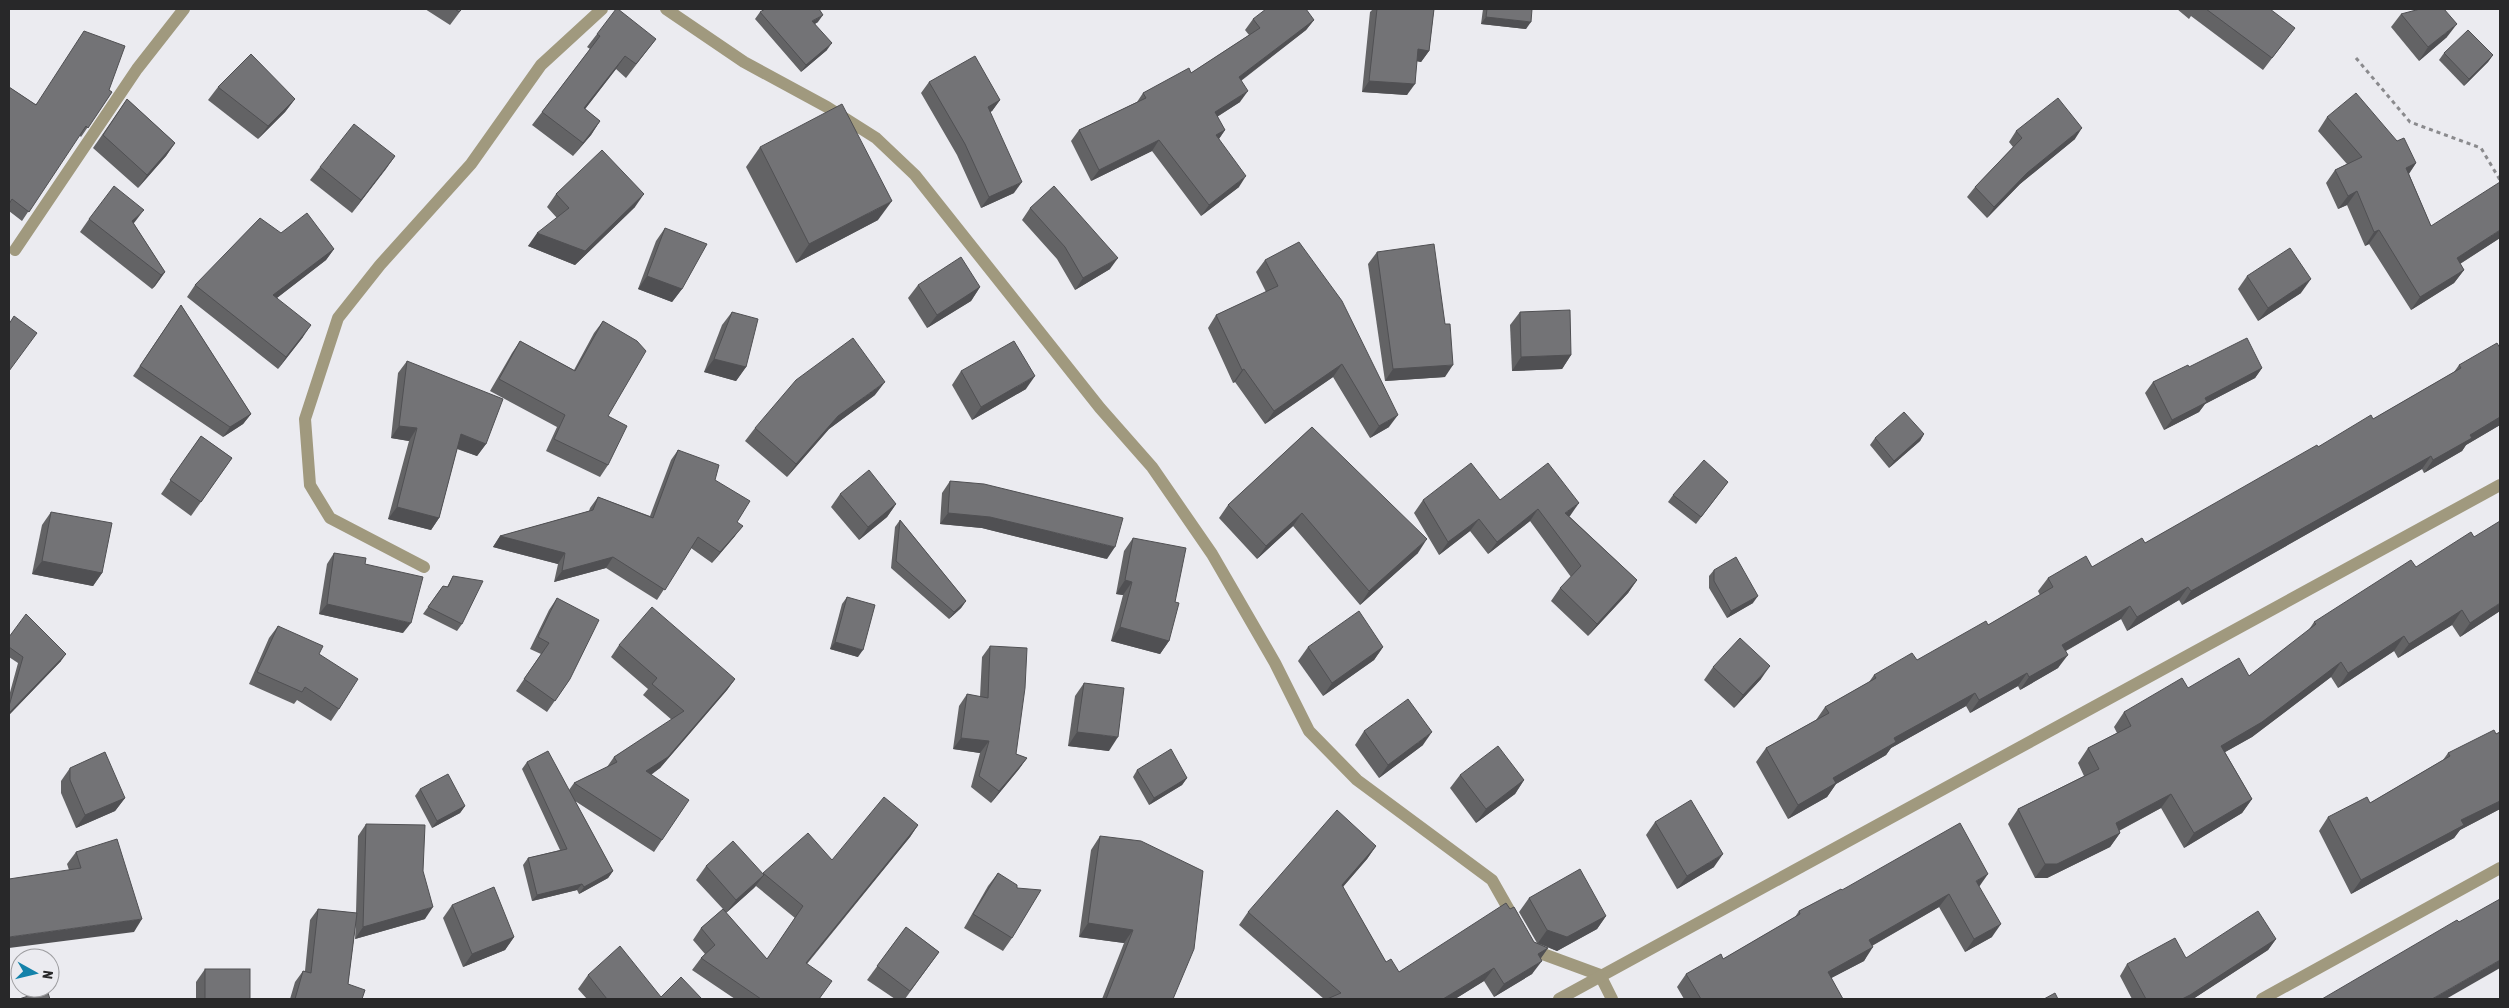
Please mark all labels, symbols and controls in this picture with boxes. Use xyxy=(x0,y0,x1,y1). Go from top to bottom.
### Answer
north arrow xyxy=(10,948,60,998)
text: N xyxy=(39,970,56,980)

